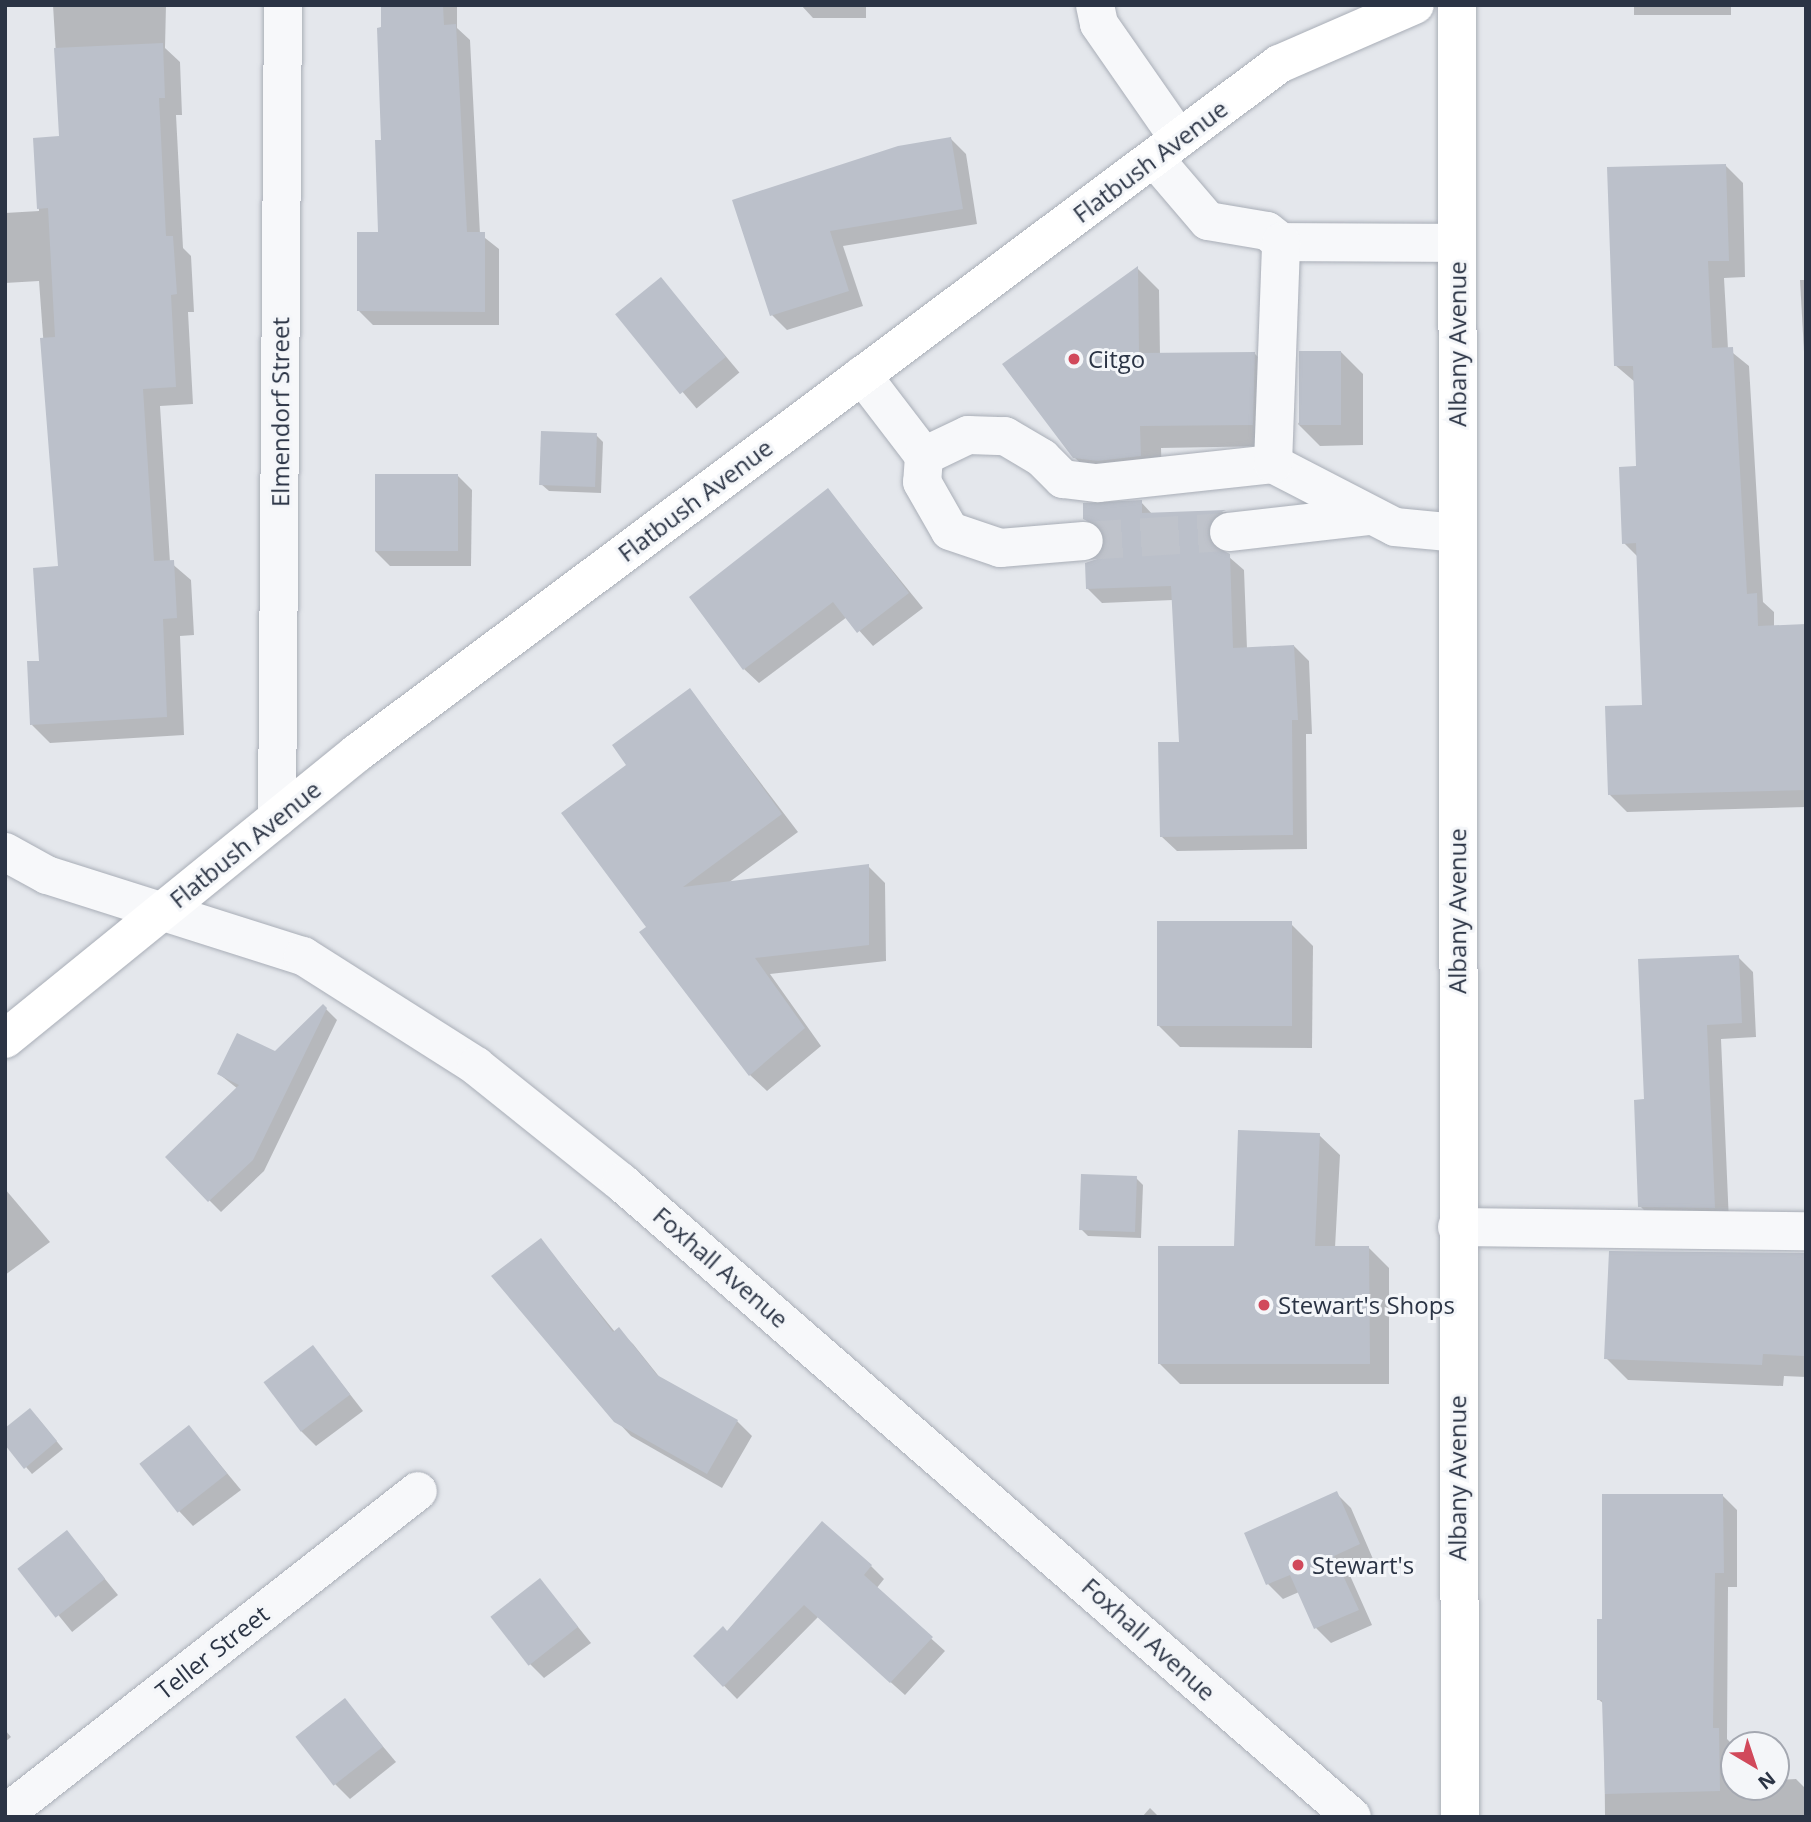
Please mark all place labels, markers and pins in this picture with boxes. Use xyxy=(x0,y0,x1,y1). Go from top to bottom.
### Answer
place label: Citgo xyxy=(1088,345,1145,373)
marker: Citgo xyxy=(1066,351,1082,367)
place label: Stewart's Shops xyxy=(1278,1291,1455,1319)
marker: Stewart's Shops xyxy=(1256,1297,1272,1313)
place label: Stewart's xyxy=(1312,1551,1414,1579)
marker: Stewart's xyxy=(1290,1557,1306,1573)

